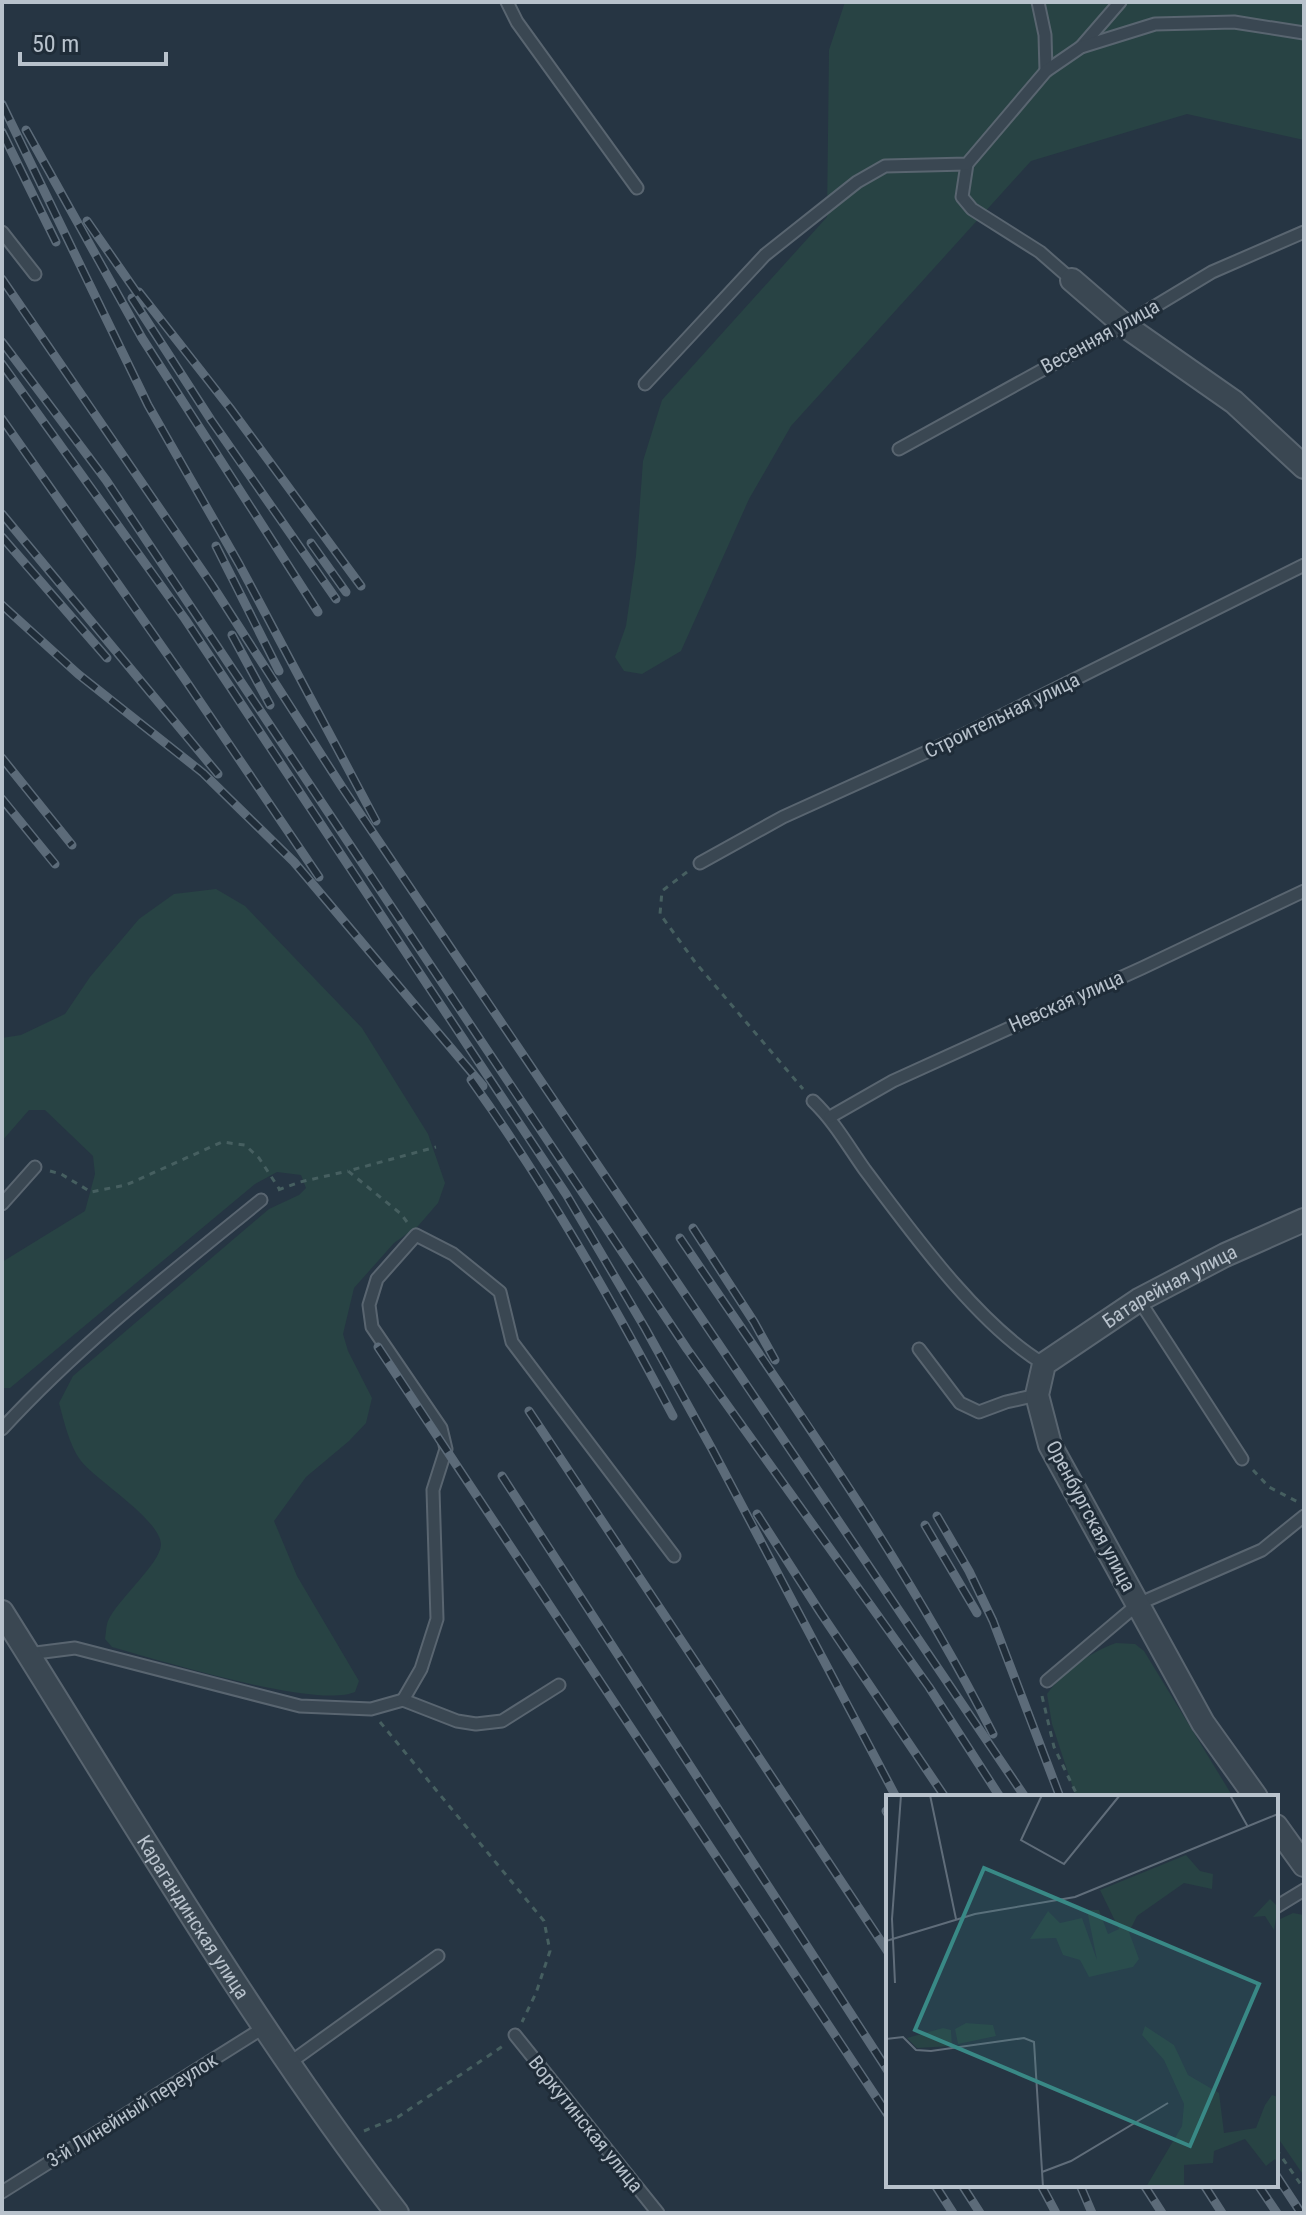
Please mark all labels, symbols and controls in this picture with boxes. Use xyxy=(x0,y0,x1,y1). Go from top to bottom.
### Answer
scale bar xyxy=(20,16,166,66)
text: 50 m xyxy=(32,30,79,58)
street label: Весенняя улица xyxy=(1037,294,1163,378)
street label: Строительная улица xyxy=(921,667,1083,763)
street label: Невская улица xyxy=(1005,965,1127,1037)
street label: Батарейная улица xyxy=(1098,1239,1241,1333)
street label: Оренбургская улица xyxy=(1041,1436,1141,1596)
inset map xyxy=(886,1795,1278,2187)
street label: Карагандинская улица xyxy=(132,1831,254,2004)
street label: 3-й Линейный переулок xyxy=(42,2047,222,2172)
street label: Воркутинская улица xyxy=(524,2051,648,2197)

